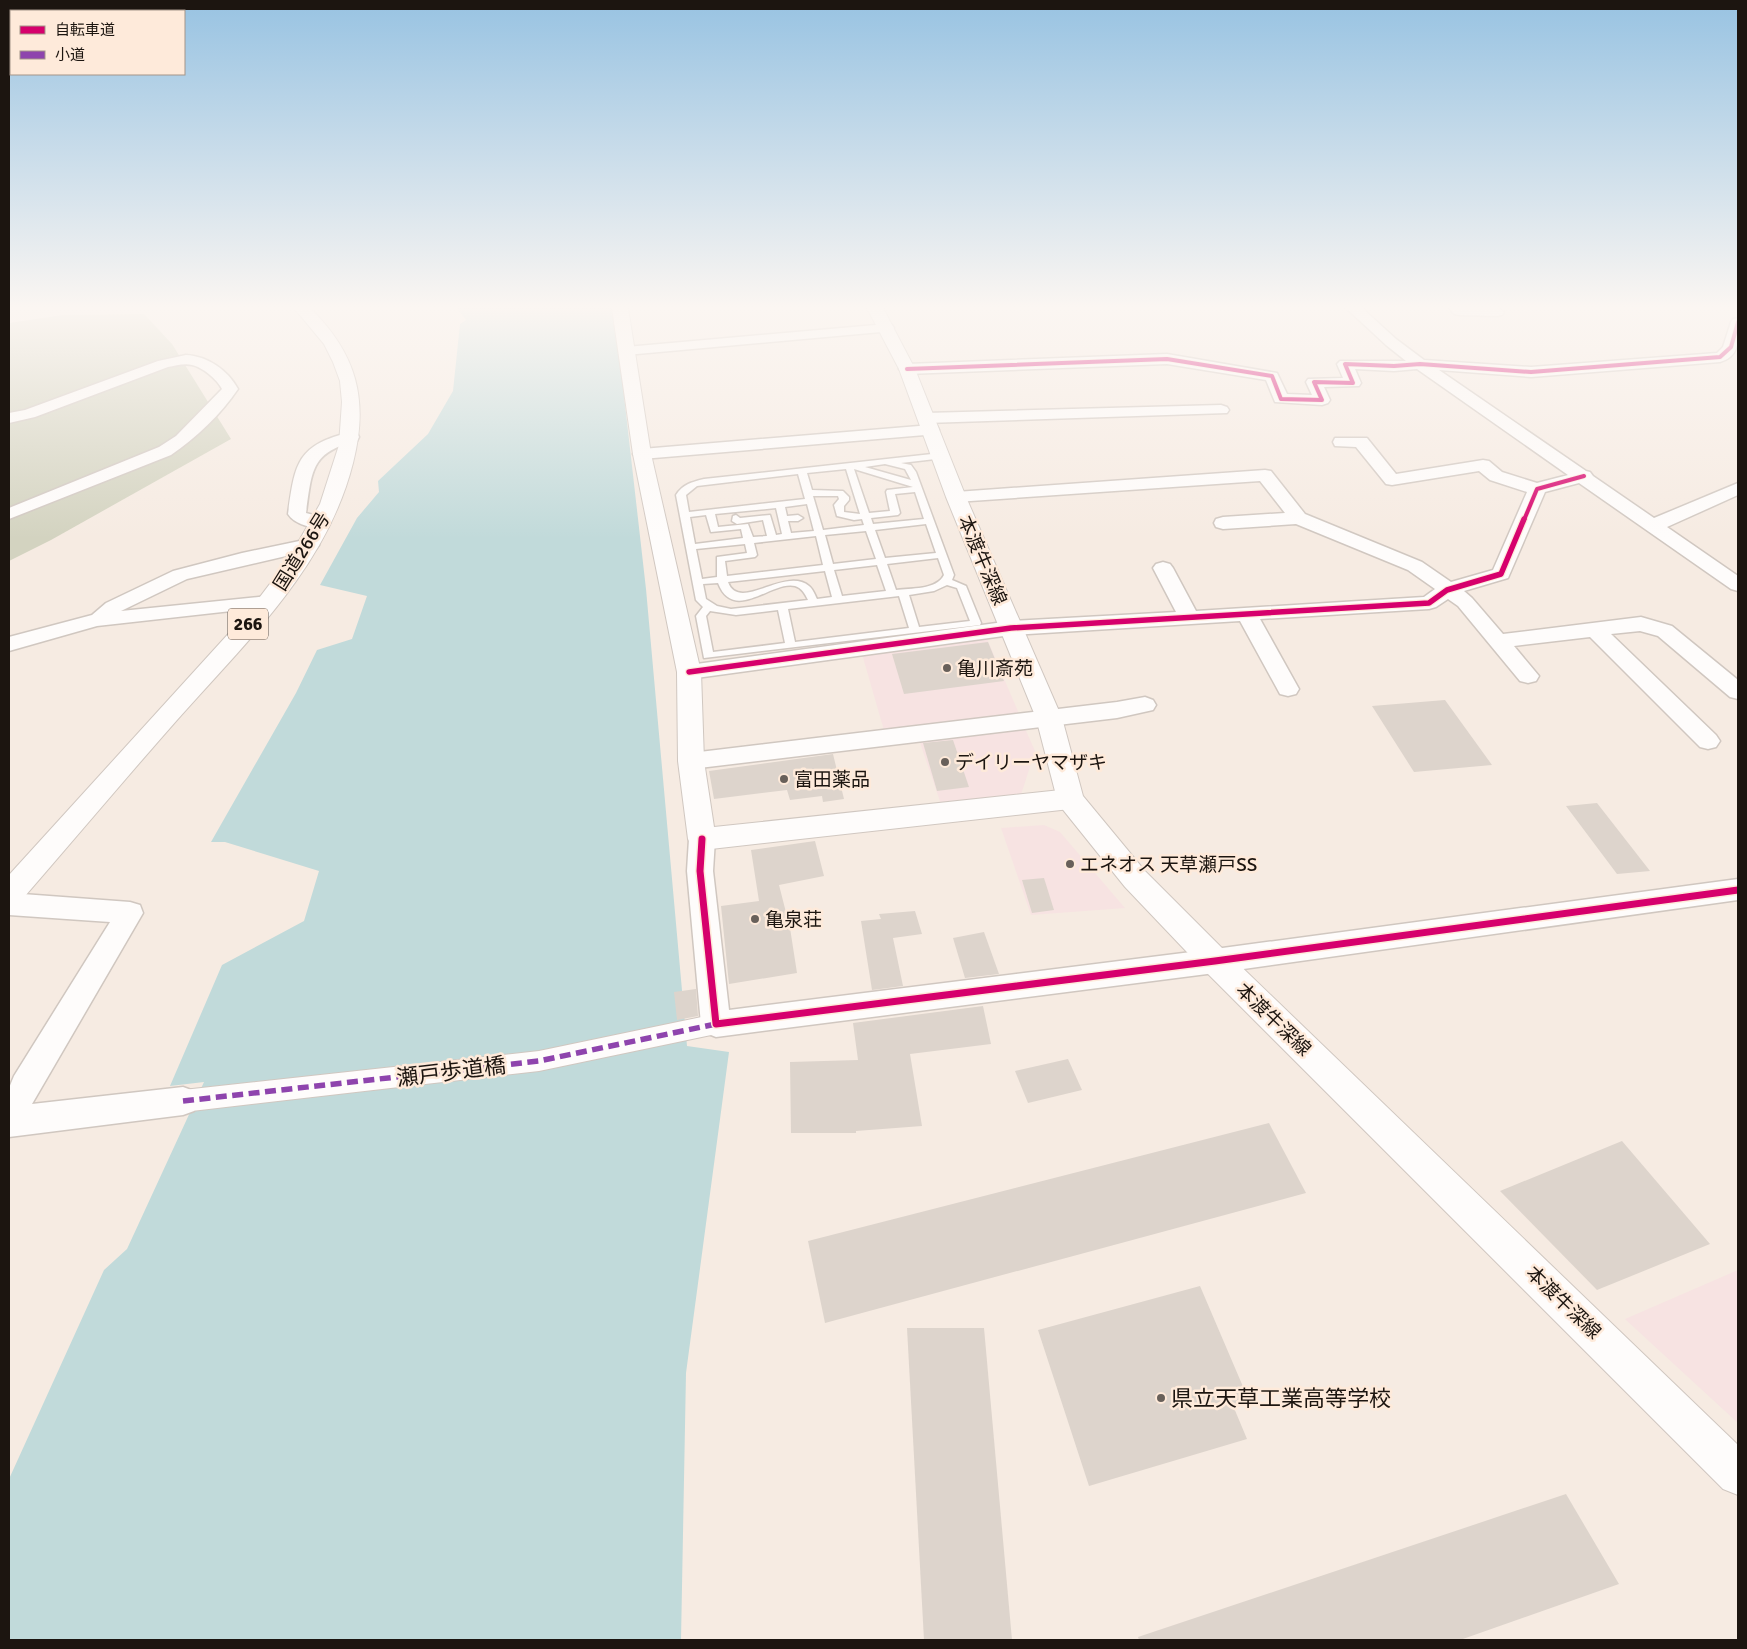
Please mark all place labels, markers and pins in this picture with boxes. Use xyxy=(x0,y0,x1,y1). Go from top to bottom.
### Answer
place label: 亀川斎苑 xyxy=(957,657,1033,681)
marker: 亀川斎苑 xyxy=(941,662,953,674)
place label: デイリーヤマザキ xyxy=(955,751,1107,775)
marker: デイリーヤマザキ xyxy=(939,756,951,768)
place label: 富田薬品 xyxy=(794,768,870,792)
marker: 富田薬品 xyxy=(778,773,790,785)
place label: エネオス 天草瀬戸SS xyxy=(1080,853,1257,877)
marker: エネオス 天草瀬戸SS xyxy=(1064,858,1076,870)
place label: 亀泉荘 xyxy=(765,908,822,932)
marker: 亀泉荘 xyxy=(749,913,761,925)
place label: 県立天草工業高等学校 xyxy=(1171,1385,1391,1412)
marker: 県立天草工業高等学校 xyxy=(1155,1392,1167,1404)

